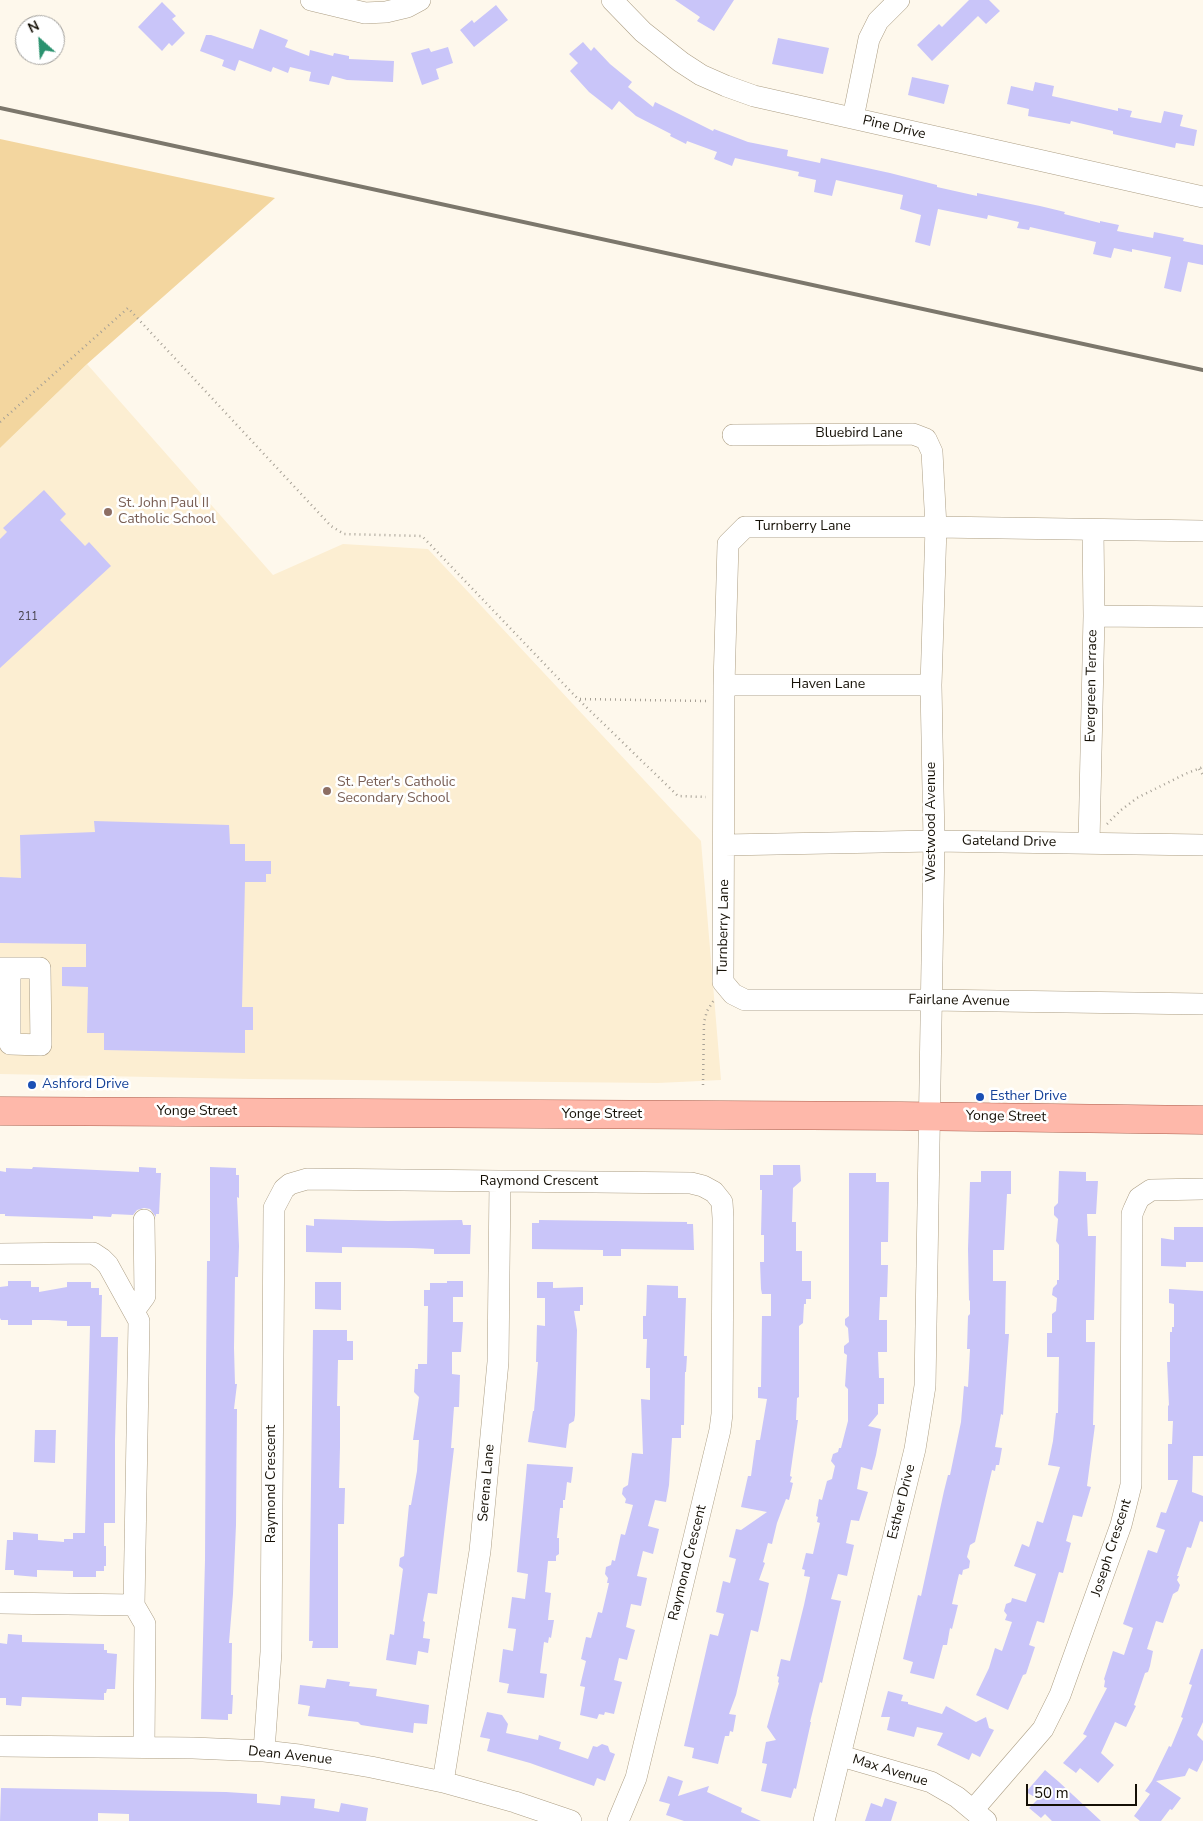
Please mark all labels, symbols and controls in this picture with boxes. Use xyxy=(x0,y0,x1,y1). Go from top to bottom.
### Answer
north arrow xyxy=(15,15,65,65)
text: N xyxy=(25,16,43,38)
street label: Pine Drive xyxy=(861,113,927,143)
street label: Bluebird Lane xyxy=(815,426,903,442)
place label: St. John Paul II Catholic School xyxy=(118,496,215,528)
marker: St. John Paul II Catholic School xyxy=(102,506,114,518)
street label: Turnberry Lane xyxy=(755,519,851,535)
house number: 211 xyxy=(18,610,38,624)
street label: Evergreen Terrace xyxy=(1083,629,1101,743)
street label: Haven Lane xyxy=(791,677,865,693)
street label: Westwood Avenue xyxy=(924,762,940,882)
place label: St. Peter's Catholic Secondary School xyxy=(337,775,455,808)
marker: St. Peter's Catholic Secondary School xyxy=(321,785,333,797)
street label: Gateland Drive xyxy=(962,833,1056,851)
street label: Turnberry Lane xyxy=(715,879,733,975)
street label: Fairlane Avenue xyxy=(908,992,1010,1010)
place label: Ashford Drive xyxy=(42,1077,129,1093)
marker: Ashford Drive xyxy=(26,1079,38,1091)
place label: Esther Drive xyxy=(990,1089,1067,1105)
marker: Esther Drive xyxy=(974,1091,986,1103)
street label: Yonge Street xyxy=(157,1104,237,1120)
street label: Yonge Street xyxy=(562,1107,642,1123)
street label: Yonge Street xyxy=(966,1108,1046,1126)
street label: Raymond Crescent xyxy=(480,1174,598,1190)
street label: Raymond Crescent xyxy=(264,1425,280,1543)
street label: Serena Lane xyxy=(475,1444,499,1522)
street label: Esther Drive xyxy=(885,1463,919,1541)
street label: Joseph Crescent xyxy=(1088,1497,1136,1599)
street label: Raymond Crescent xyxy=(666,1503,710,1623)
street label: Dean Avenue xyxy=(247,1743,333,1769)
street label: Max Avenue xyxy=(850,1752,930,1790)
scale bar xyxy=(1028,1774,1139,1806)
text: 50 m xyxy=(1034,1783,1069,1803)

